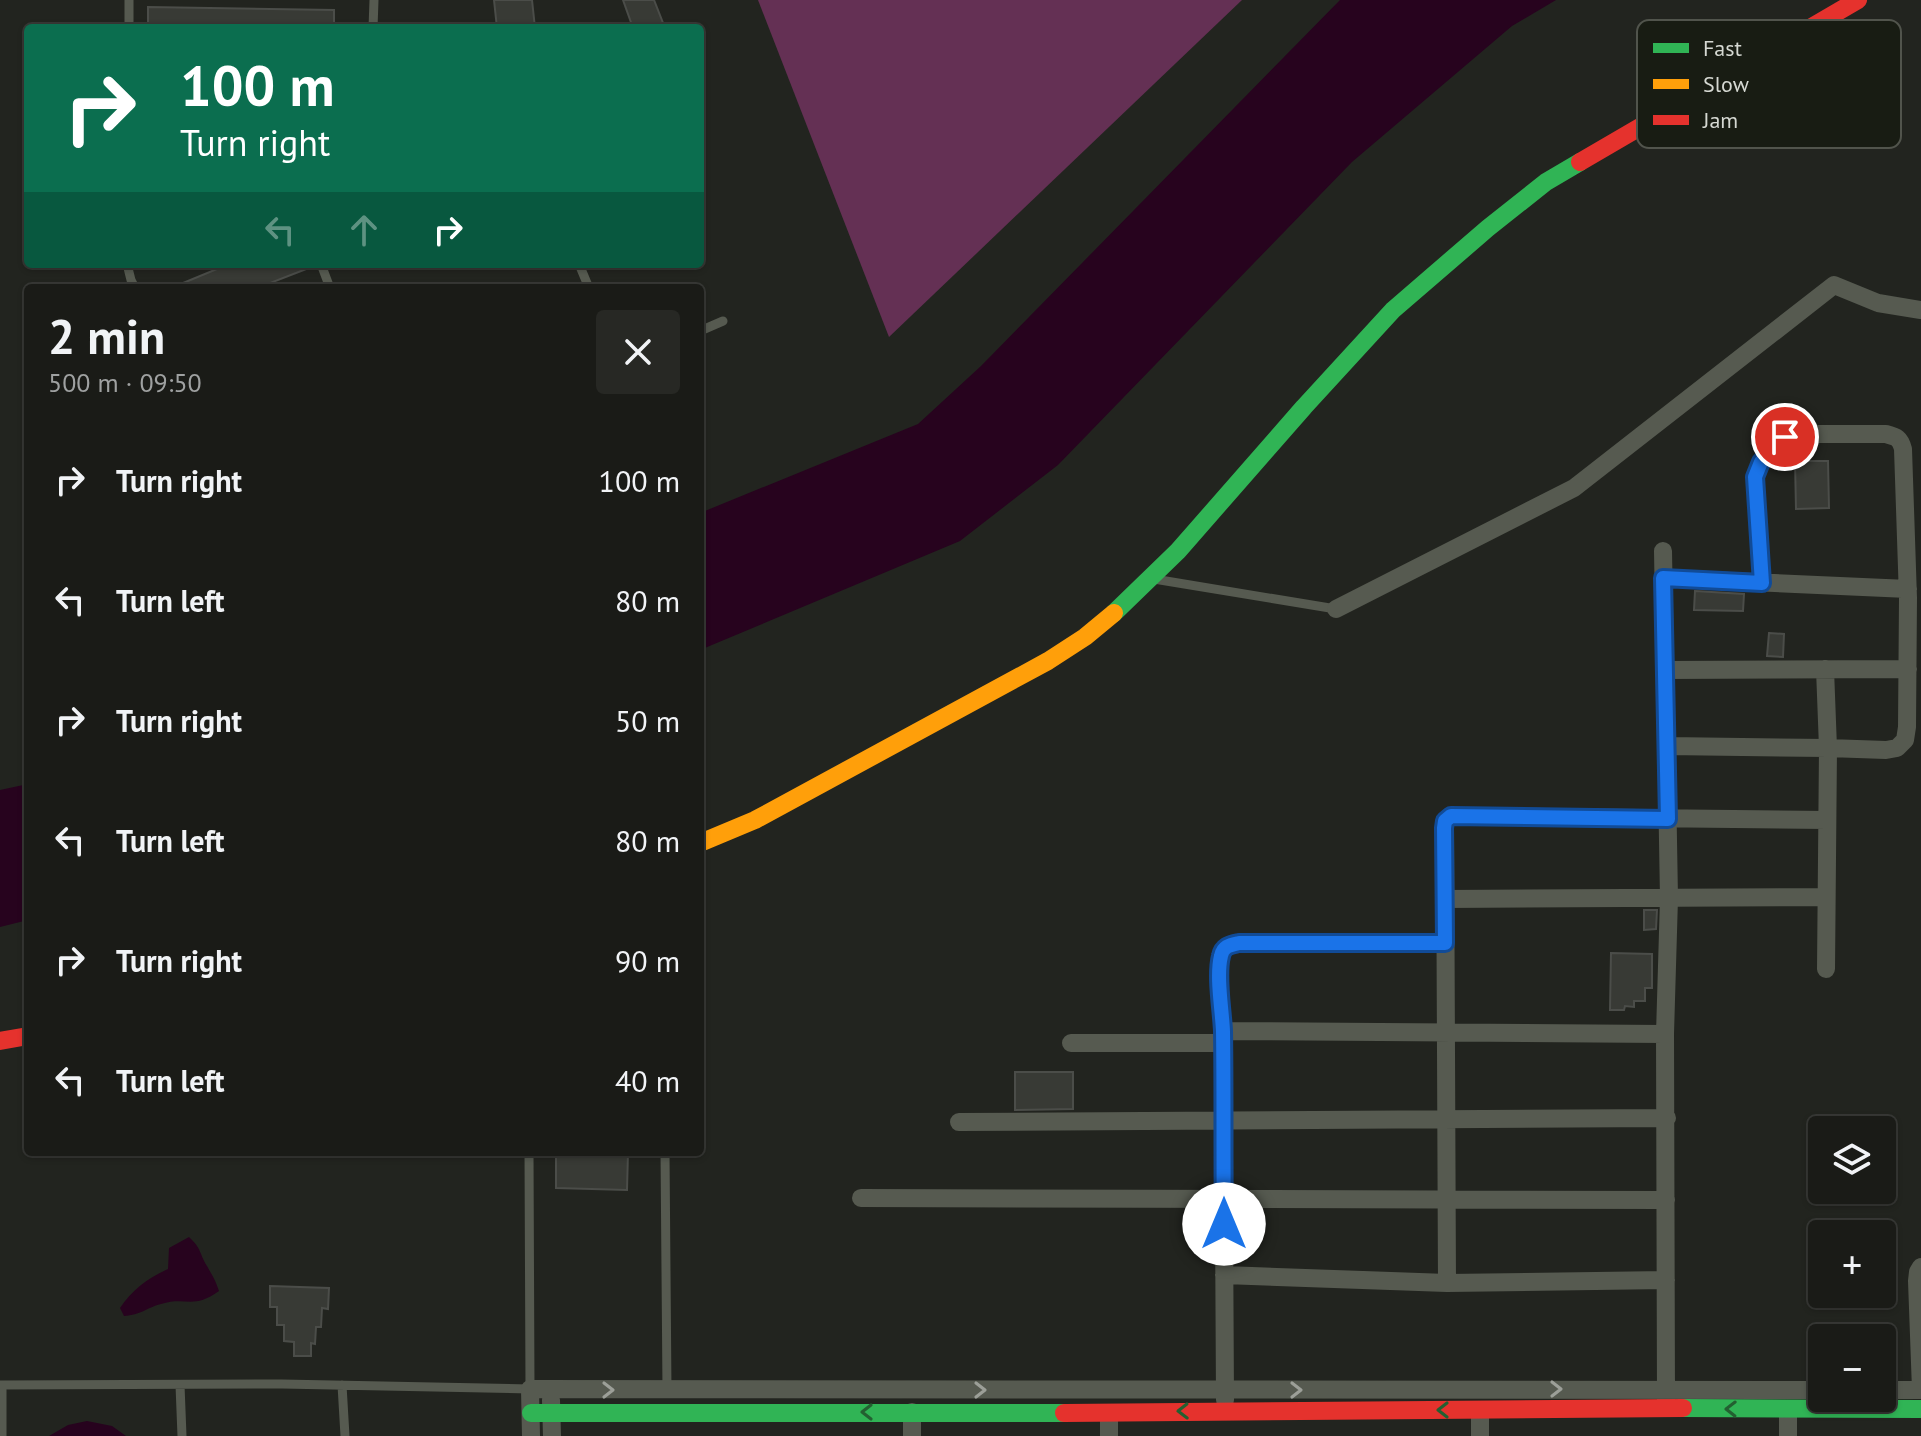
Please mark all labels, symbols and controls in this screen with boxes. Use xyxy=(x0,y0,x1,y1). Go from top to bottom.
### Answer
legend xyxy=(1637,20,1901,148)
text: Fast xyxy=(1703,34,1743,62)
text: 100 m xyxy=(180,49,335,121)
icon: right xyxy=(48,56,152,160)
text: Slow xyxy=(1703,70,1749,98)
text: Jam xyxy=(1702,106,1738,134)
text: Turn right xyxy=(180,119,330,166)
icon: left xyxy=(258,208,302,252)
icon: ahead xyxy=(342,208,386,252)
icon: right xyxy=(426,208,470,252)
text: 2 min xyxy=(48,305,165,367)
button: close xyxy=(596,310,680,394)
text: 500 m · 09:50 xyxy=(48,366,202,399)
pin xyxy=(1751,403,1819,471)
icon: arrive xyxy=(1763,415,1807,459)
icon: right xyxy=(48,458,92,502)
text: Turn right xyxy=(116,461,242,500)
text: 100 m xyxy=(599,461,680,500)
icon: left xyxy=(48,578,92,622)
text: Turn left xyxy=(116,581,224,620)
text: 80 m xyxy=(615,581,680,620)
icon: right xyxy=(48,698,92,742)
text: Turn right xyxy=(116,701,242,740)
text: 50 m xyxy=(615,701,680,740)
icon: left xyxy=(48,818,92,862)
text: Turn left xyxy=(116,821,224,860)
text: 80 m xyxy=(615,821,680,860)
icon: right xyxy=(48,938,92,982)
text: Turn right xyxy=(116,941,242,980)
text: 90 m xyxy=(615,941,680,980)
icon: left xyxy=(48,1058,92,1102)
text: Turn left xyxy=(116,1061,224,1100)
text: 40 m xyxy=(615,1061,680,1100)
map controls xyxy=(1808,1116,1896,1412)
button: layers xyxy=(1808,1116,1896,1204)
position arrow xyxy=(1182,1182,1266,1266)
button: + xyxy=(1808,1220,1896,1308)
button: − xyxy=(1808,1324,1896,1412)
one-way arrow xyxy=(1550,1380,1563,1398)
one-way arrow xyxy=(602,1381,615,1399)
one-way arrow xyxy=(974,1381,987,1399)
one-way arrow xyxy=(1290,1381,1303,1399)
one-way arrow xyxy=(1724,1400,1737,1418)
one-way arrow xyxy=(1436,1401,1449,1419)
one-way arrow xyxy=(860,1403,873,1421)
one-way arrow xyxy=(1176,1403,1189,1420)

